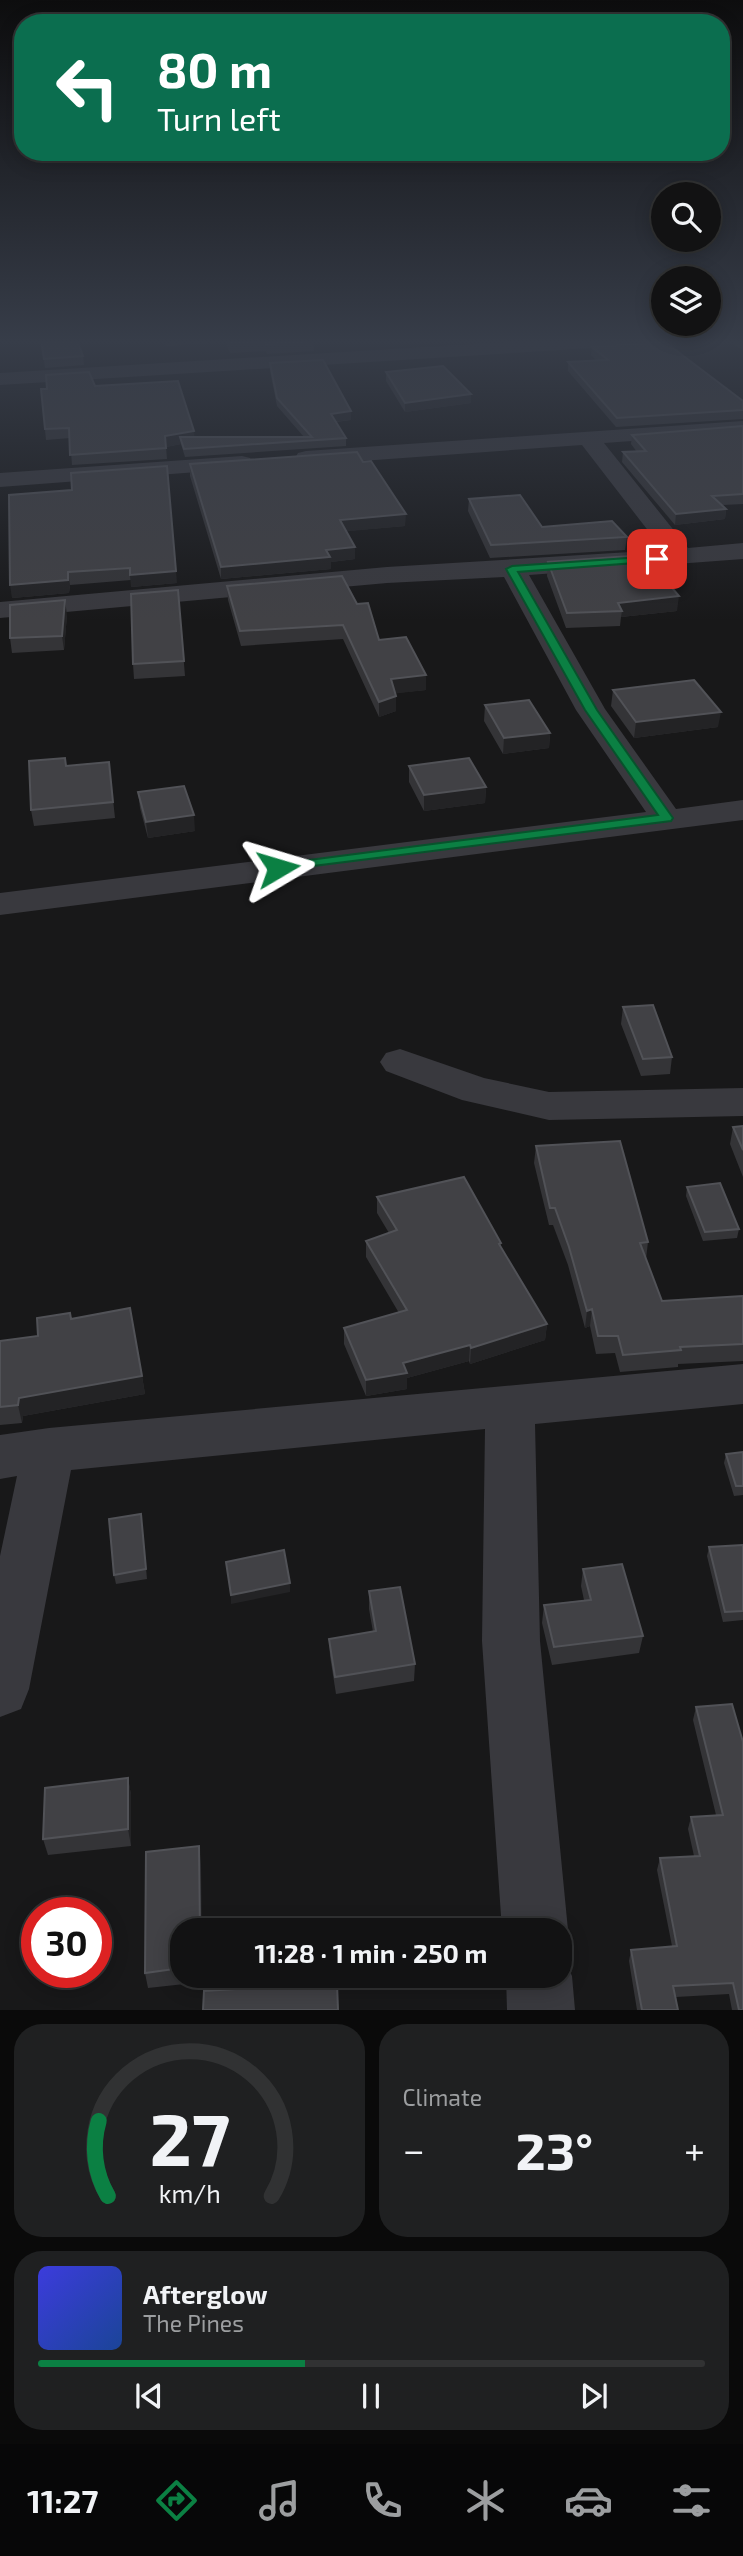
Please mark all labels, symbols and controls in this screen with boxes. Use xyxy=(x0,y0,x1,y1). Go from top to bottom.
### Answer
text: 80 m xyxy=(157,39,272,98)
icon: left xyxy=(42,42,133,133)
text: Turn left xyxy=(157,99,281,137)
map controls xyxy=(651,182,721,336)
button: search xyxy=(651,182,721,252)
button: layers xyxy=(651,266,721,336)
pin xyxy=(627,529,687,589)
icon: arrive xyxy=(638,540,676,578)
position arrow xyxy=(241,831,315,905)
speed limit sign: 30 xyxy=(21,1897,112,1988)
text: 11:28 · 1 min · 250 m xyxy=(255,1937,487,1968)
text: Climate xyxy=(403,2083,482,2111)
text: 27 xyxy=(149,2094,230,2182)
text: 23° xyxy=(516,2118,593,2180)
text: − xyxy=(403,2126,425,2172)
text: + xyxy=(684,2126,705,2172)
text: km/h xyxy=(158,2178,220,2208)
text: Afterglow xyxy=(143,2278,268,2309)
text: The Pines xyxy=(143,2309,244,2337)
icon: previous xyxy=(130,2377,168,2415)
icon: pause xyxy=(352,2377,390,2415)
icon: next xyxy=(575,2377,613,2415)
icon: directions xyxy=(152,2476,201,2525)
icon: music xyxy=(255,2476,304,2525)
icon: phone xyxy=(358,2476,407,2525)
icon: climate xyxy=(461,2476,510,2525)
icon: car xyxy=(564,2476,613,2525)
icon: filters xyxy=(667,2476,716,2525)
text: 11:27 xyxy=(27,2481,98,2519)

